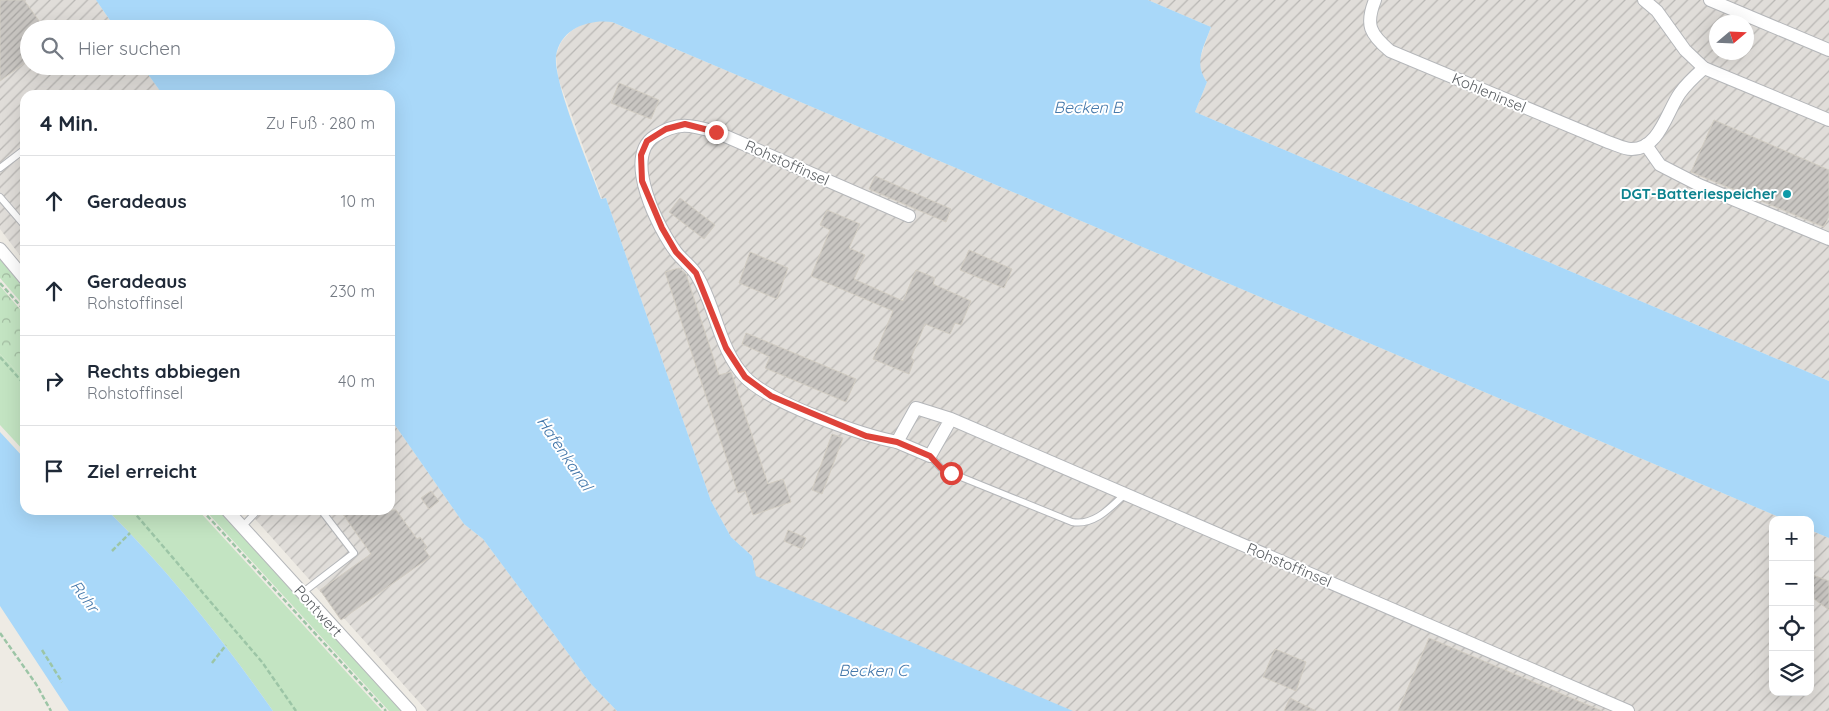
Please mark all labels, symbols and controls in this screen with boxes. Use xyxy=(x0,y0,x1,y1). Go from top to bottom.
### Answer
north arrow xyxy=(1709,15,1754,60)
search box xyxy=(20,20,395,75)
icon: search xyxy=(38,34,66,62)
text: Hier suchen xyxy=(78,36,181,60)
street label: Kohleninsel xyxy=(1449,68,1529,117)
water label: Becken B xyxy=(1053,97,1124,117)
text: 4 Min. xyxy=(40,110,98,136)
text: Zu Fuß · 280 m xyxy=(266,113,375,133)
route end xyxy=(705,121,728,144)
street label: Rohstoffinsel xyxy=(742,136,832,190)
place label: DGT-Batteriespeicher xyxy=(1621,184,1777,203)
icon: ahead xyxy=(40,187,68,215)
marker: DGT-Batteriespeicher xyxy=(1781,188,1793,200)
text: Geradeaus xyxy=(87,189,187,213)
text: 10 m xyxy=(341,191,375,211)
text: Geradeaus xyxy=(87,269,187,293)
icon: ahead xyxy=(40,277,68,305)
text: 230 m xyxy=(329,281,375,301)
text: Rohstoffinsel xyxy=(87,293,183,313)
text: Rechts abbiegen xyxy=(87,359,240,383)
icon: right xyxy=(40,367,68,395)
text: 40 m xyxy=(338,371,375,391)
text: Rohstoffinsel xyxy=(87,383,183,403)
water label: Hafenkanal xyxy=(533,412,598,496)
icon: arrive xyxy=(40,457,68,485)
text: Ziel erreicht xyxy=(87,459,197,483)
route start xyxy=(940,462,963,485)
map controls xyxy=(1769,516,1814,696)
button: + xyxy=(1769,516,1814,561)
street label: Rohstoffinsel xyxy=(1244,538,1334,591)
button: − xyxy=(1769,561,1814,606)
water label: Ruhr xyxy=(67,576,105,617)
street label: Pontwert xyxy=(290,581,346,640)
button: locate xyxy=(1769,606,1814,651)
button: layers xyxy=(1769,651,1814,696)
water label: Becken C xyxy=(838,660,910,680)

